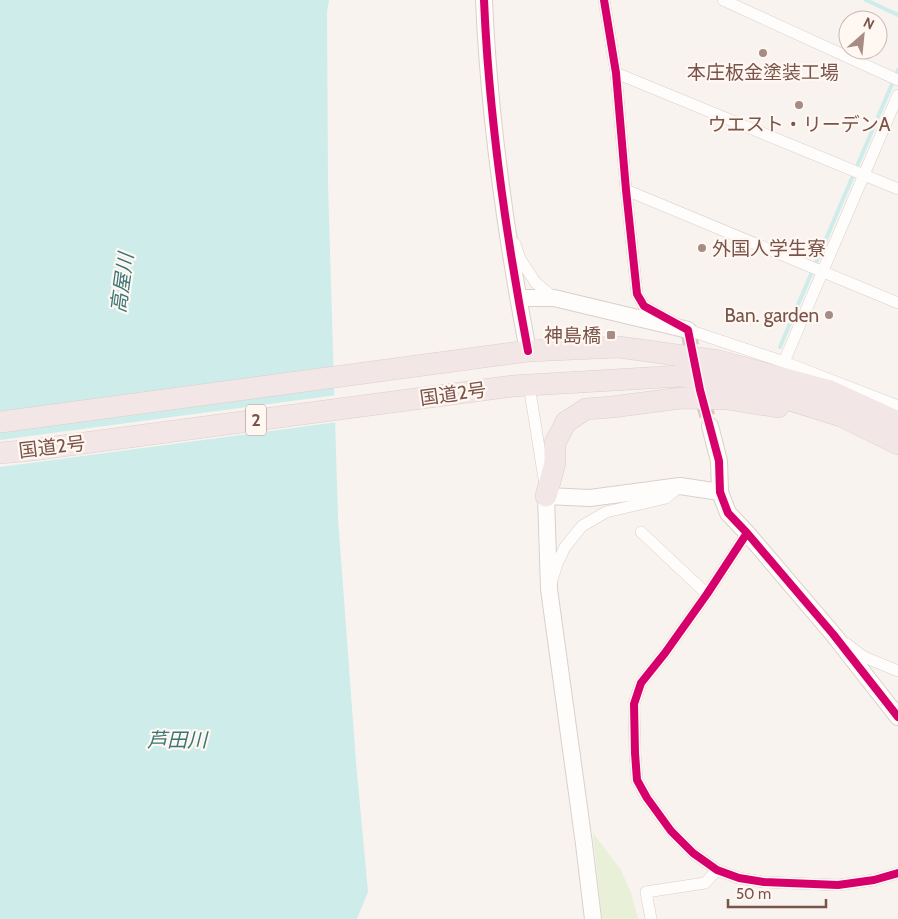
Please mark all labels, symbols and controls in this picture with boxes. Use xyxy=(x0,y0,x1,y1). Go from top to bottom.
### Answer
north arrow xyxy=(838,10,888,60)
text: N xyxy=(860,13,877,34)
marker: 本庄板金塗装工場 xyxy=(757,47,769,59)
place label: 本庄板金塗装工場 xyxy=(687,61,839,84)
marker: ウエスト・リーデンA xyxy=(793,99,805,111)
place label: ウエスト・リーデンA xyxy=(708,113,891,136)
place label: 外国人学生寮 xyxy=(712,237,826,260)
marker: 外国人学生寮 xyxy=(696,242,708,254)
water label: 高屋川 xyxy=(106,250,138,314)
place label: Ban. garden xyxy=(724,304,819,327)
marker: Ban. garden xyxy=(823,309,835,321)
place label: 神島橋 xyxy=(544,324,601,347)
marker: 神島橋 xyxy=(605,329,617,341)
street label: 国道2号 xyxy=(418,378,488,410)
road number: 2 xyxy=(246,404,266,436)
street label: 国道2号 xyxy=(17,432,87,462)
water label: 芦田川 xyxy=(147,728,209,752)
scale bar xyxy=(728,876,826,908)
text: 50 m xyxy=(736,885,771,903)

